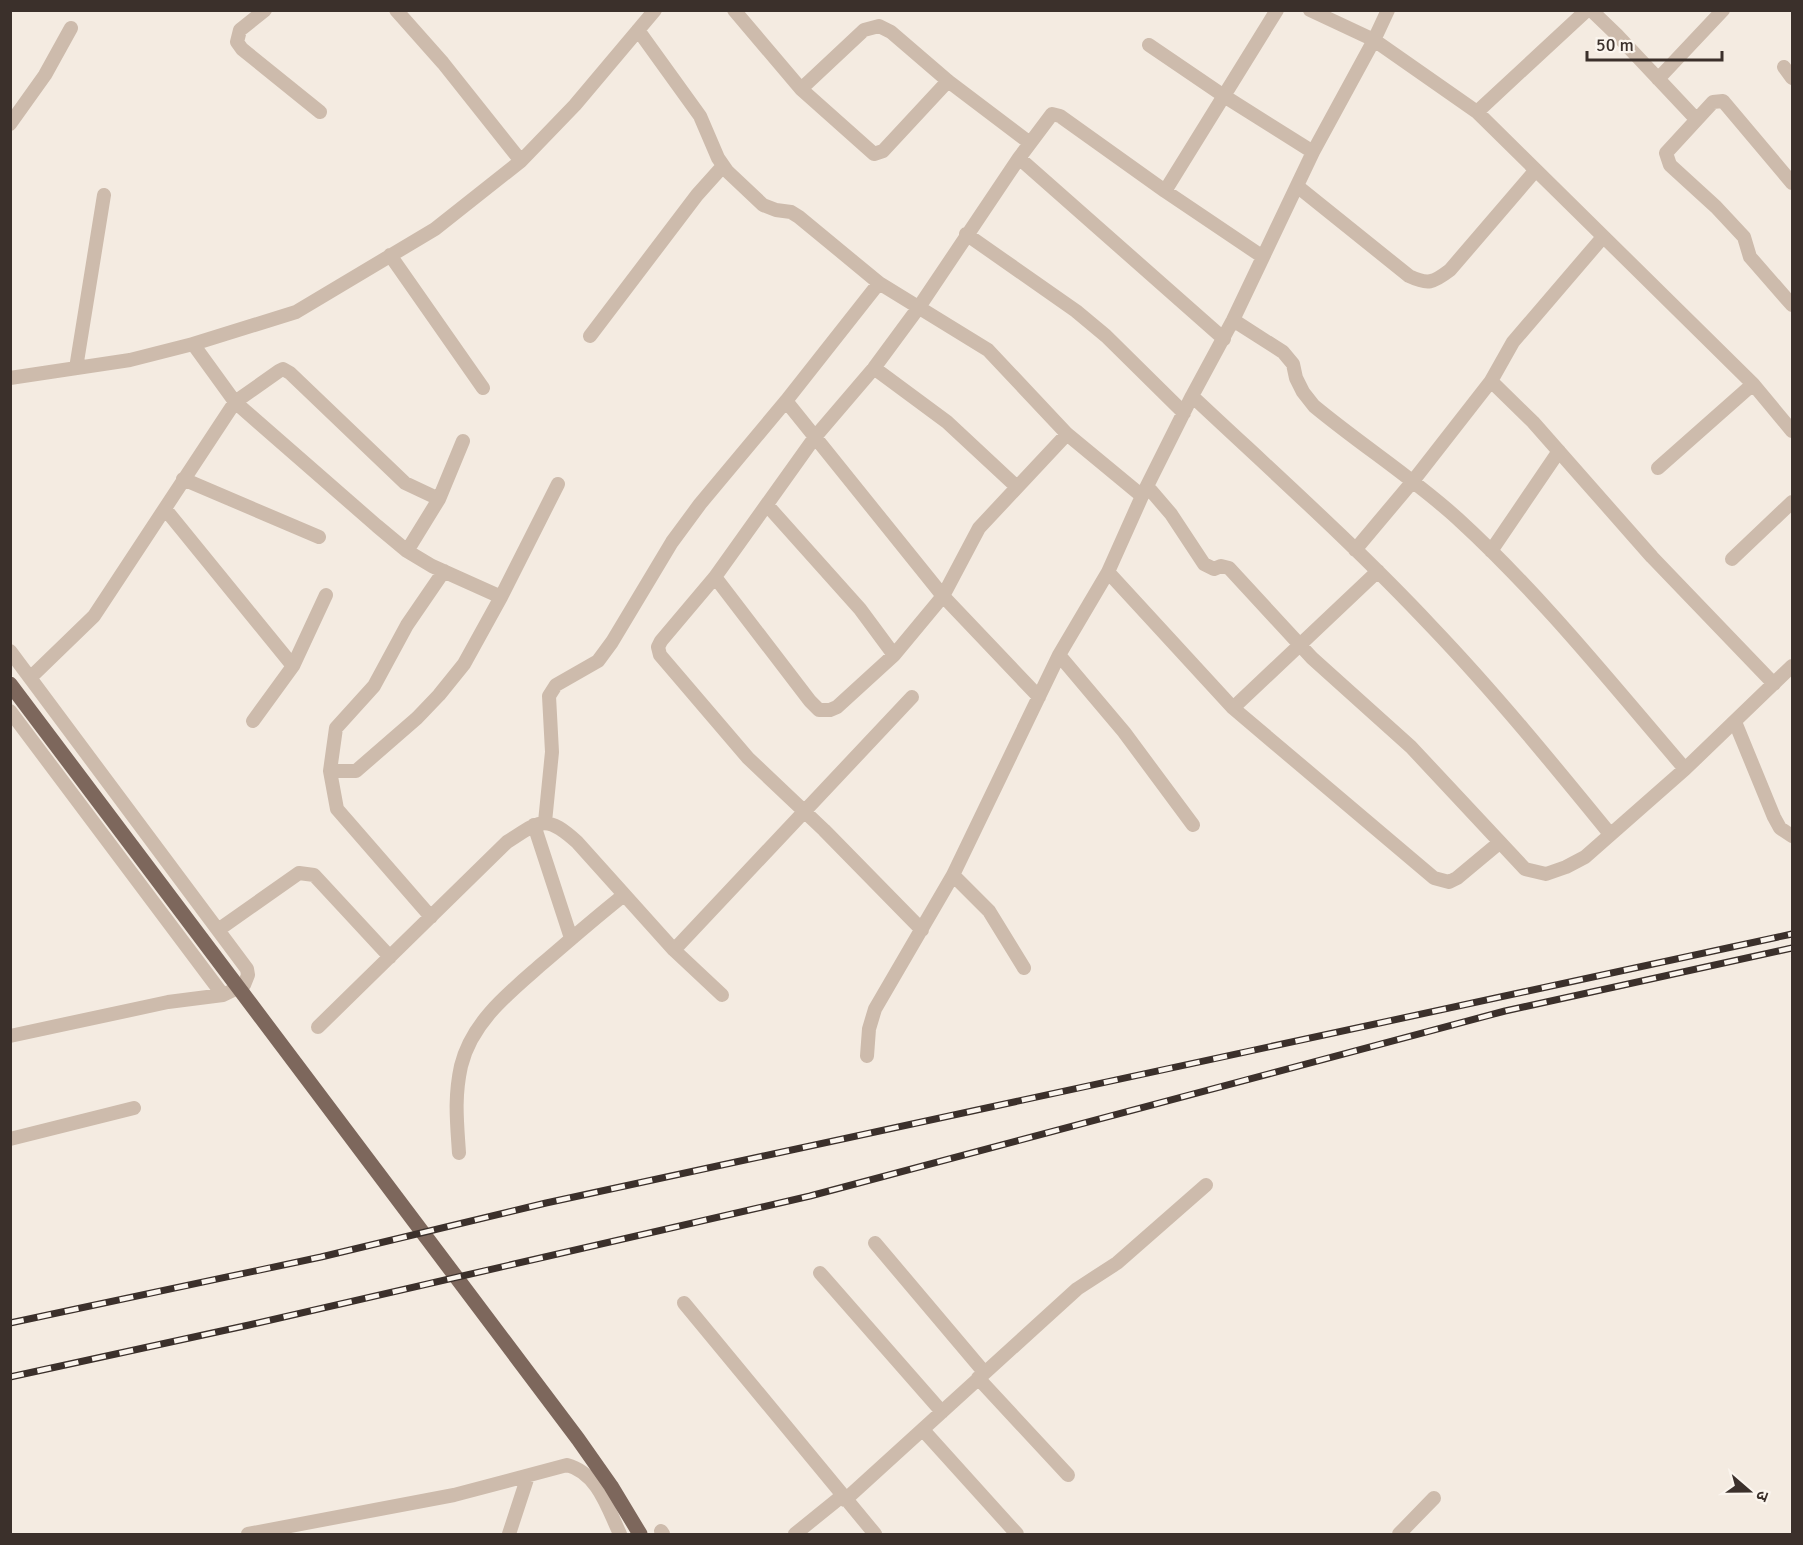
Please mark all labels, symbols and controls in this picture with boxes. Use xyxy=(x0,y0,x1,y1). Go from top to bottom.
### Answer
scale bar xyxy=(1587,24,1722,62)
text: 50 m xyxy=(1596,34,1634,56)
north arrow xyxy=(1719,1461,1779,1521)
text: उ xyxy=(1751,1488,1773,1504)

